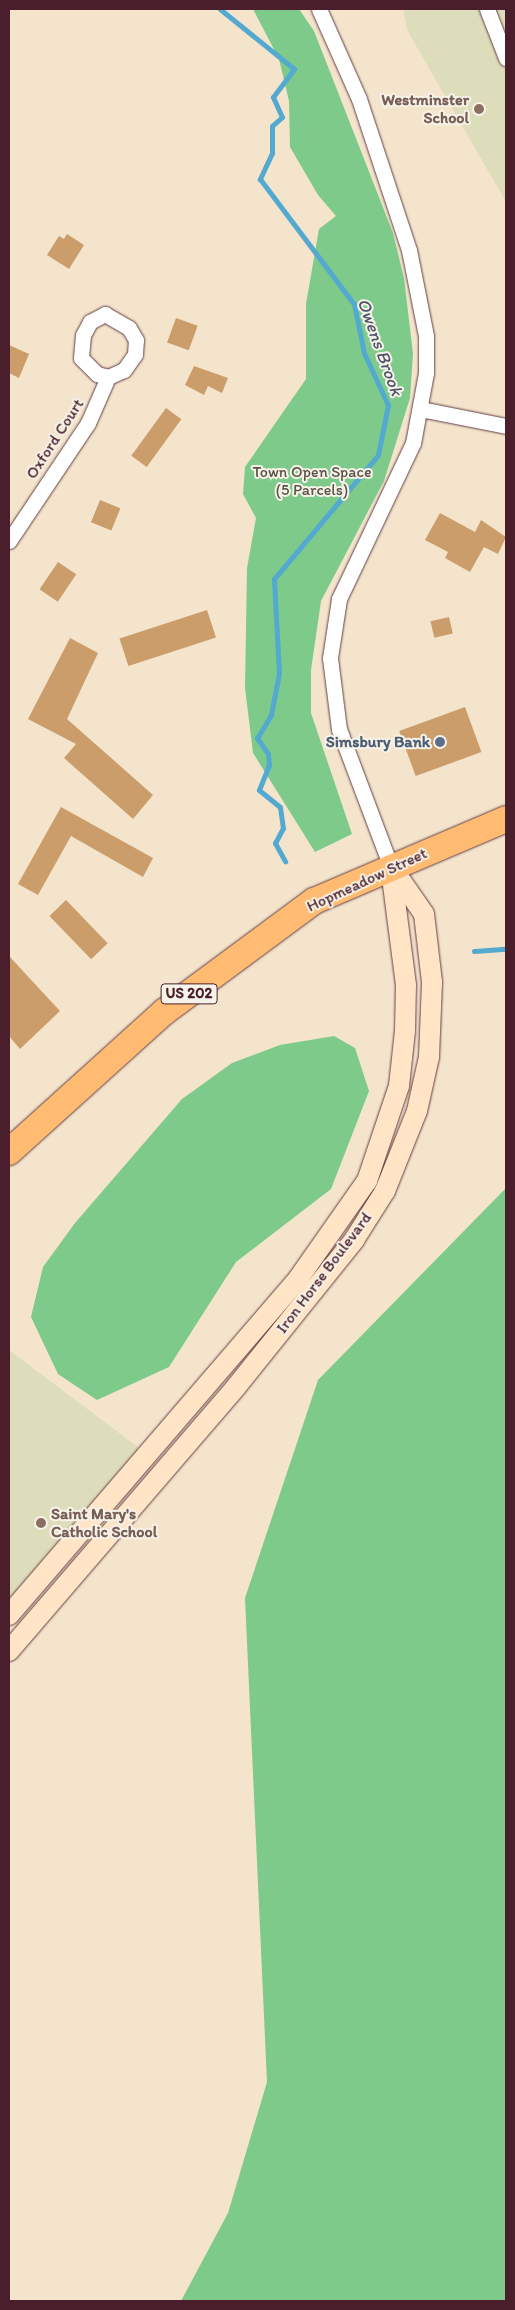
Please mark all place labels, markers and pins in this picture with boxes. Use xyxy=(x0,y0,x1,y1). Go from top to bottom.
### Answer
place label: Westminster School xyxy=(381,90,469,128)
marker: Westminster School xyxy=(473,103,485,115)
place label: Simsbury Bank xyxy=(326,732,430,752)
marker: Simsbury Bank xyxy=(434,736,446,748)
place label: Saint Mary's Catholic School xyxy=(51,1504,157,1542)
marker: Saint Mary's Catholic School xyxy=(35,1517,47,1529)

